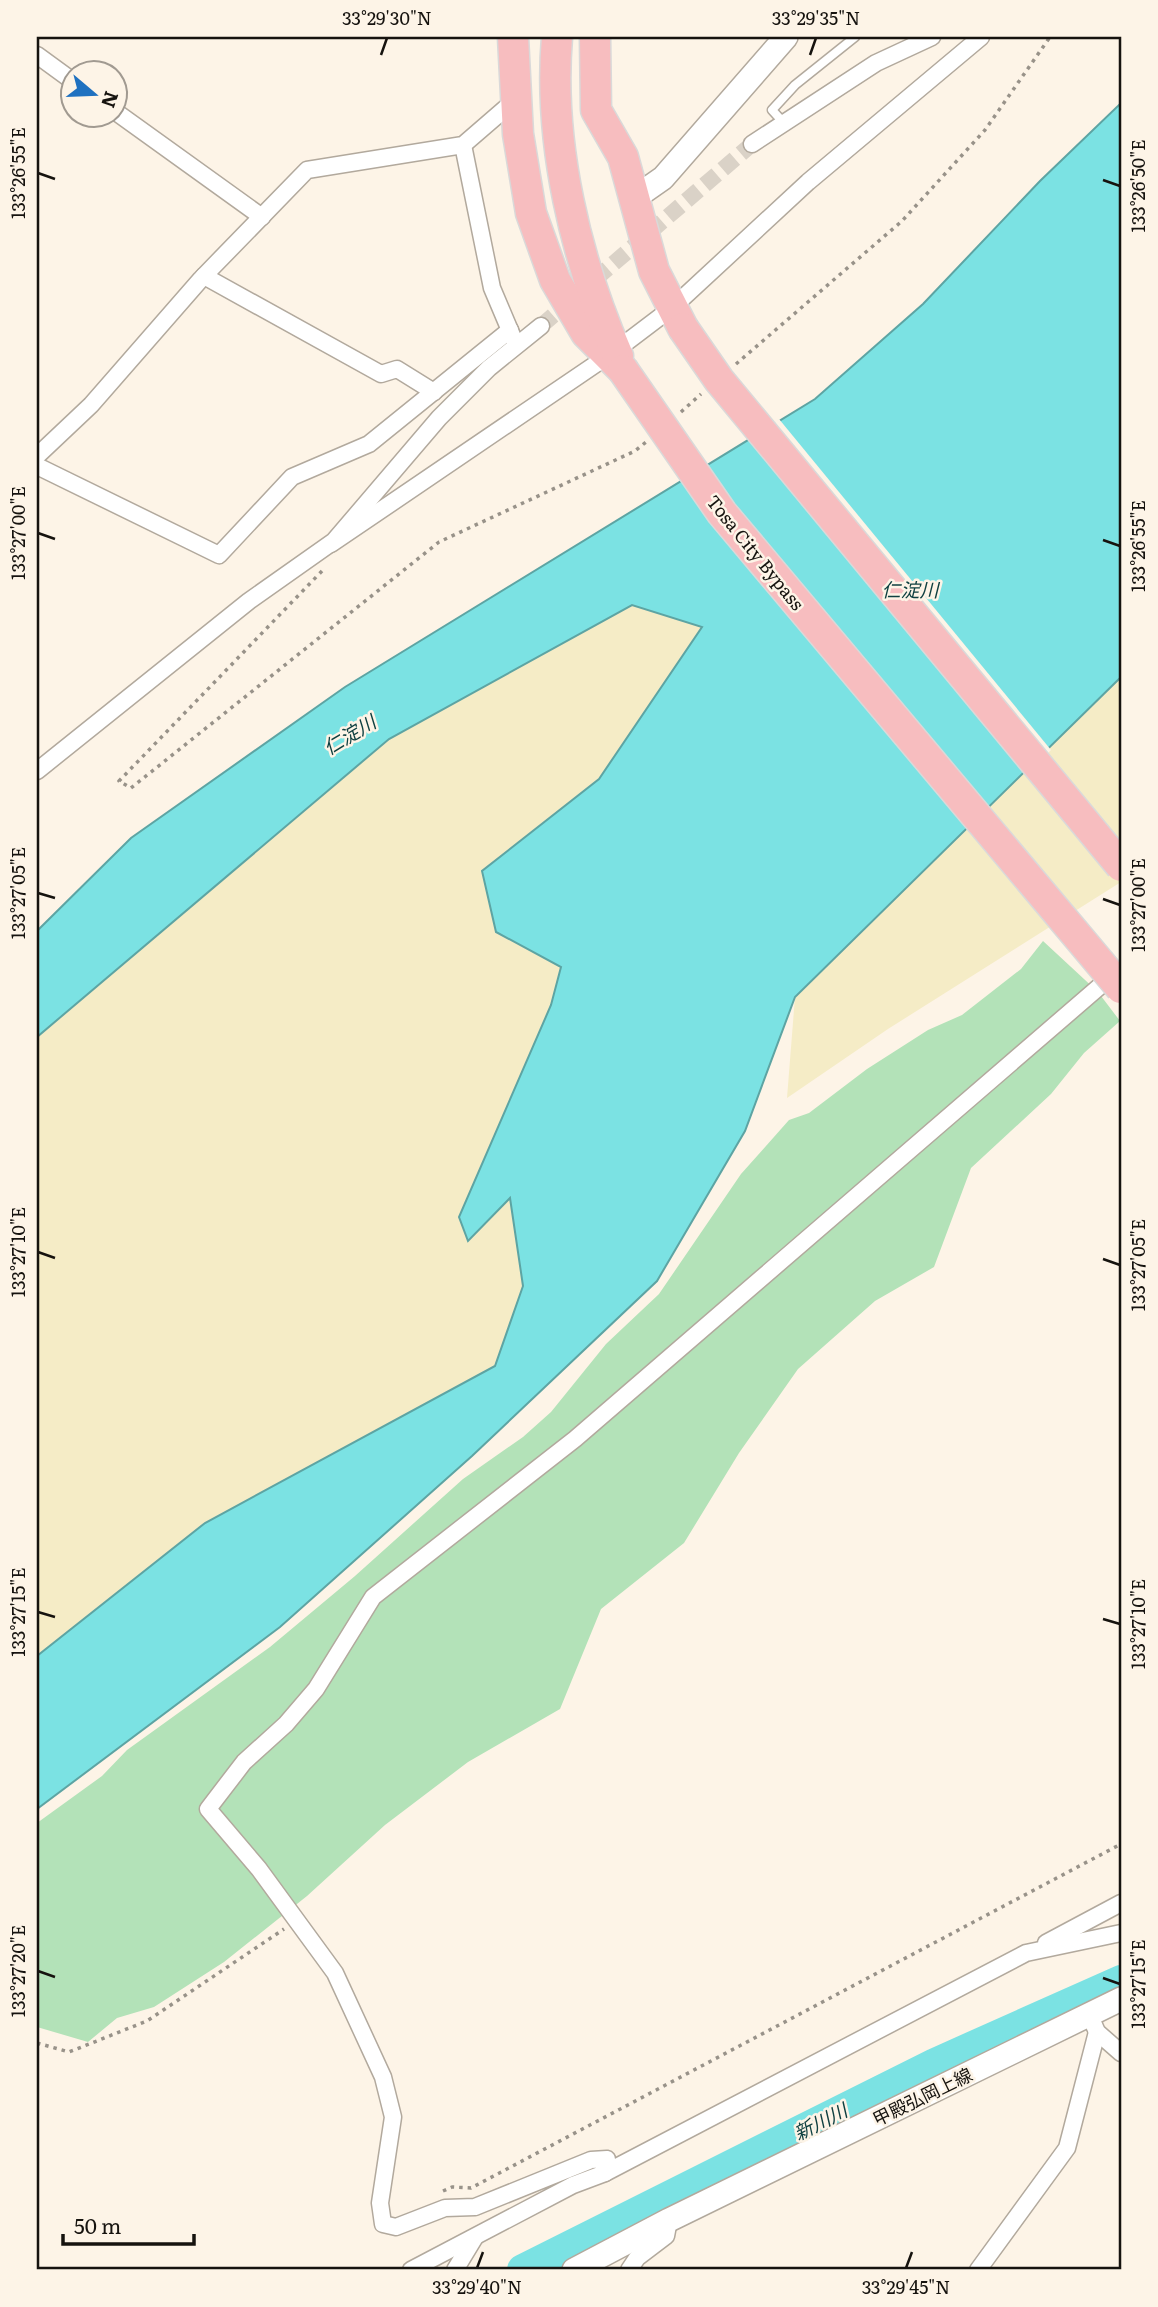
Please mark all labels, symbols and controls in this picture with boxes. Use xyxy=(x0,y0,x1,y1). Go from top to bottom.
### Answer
text: 33°29'30"N xyxy=(342,4,432,31)
text: 33°29'35"N xyxy=(772,4,860,31)
north arrow xyxy=(60,60,130,130)
text: N xyxy=(95,88,127,112)
text: 133°26'55"E xyxy=(4,127,31,219)
text: 133°26'50"E xyxy=(1124,139,1151,233)
text: 133°27'00"E xyxy=(4,486,31,580)
street label: Tosa City Bypass xyxy=(701,488,811,616)
text: 133°26'55"E xyxy=(1124,500,1151,592)
water label: 仁淀川 xyxy=(881,575,940,603)
water label: 仁淀川 xyxy=(317,706,382,761)
text: 133°27'05"E xyxy=(4,847,31,939)
text: 133°27'00"E xyxy=(1124,858,1151,952)
text: 133°27'10"E xyxy=(4,1207,31,1297)
text: 133°27'05"E xyxy=(1124,1219,1151,1311)
text: 133°27'15"E xyxy=(4,1567,31,1657)
text: 133°27'10"E xyxy=(1124,1579,1151,1669)
text: 133°27'20"E xyxy=(4,1925,31,2017)
text: 133°27'15"E xyxy=(1124,1939,1151,2029)
street label: 甲殿弘岡上線 xyxy=(868,2060,976,2132)
water label: 新川川 xyxy=(788,2095,854,2146)
scale bar xyxy=(63,2202,194,2246)
text: 50 m xyxy=(74,2209,121,2240)
text: 33°29'40"N xyxy=(432,2273,522,2300)
text: 33°29'45"N xyxy=(862,2273,950,2300)

